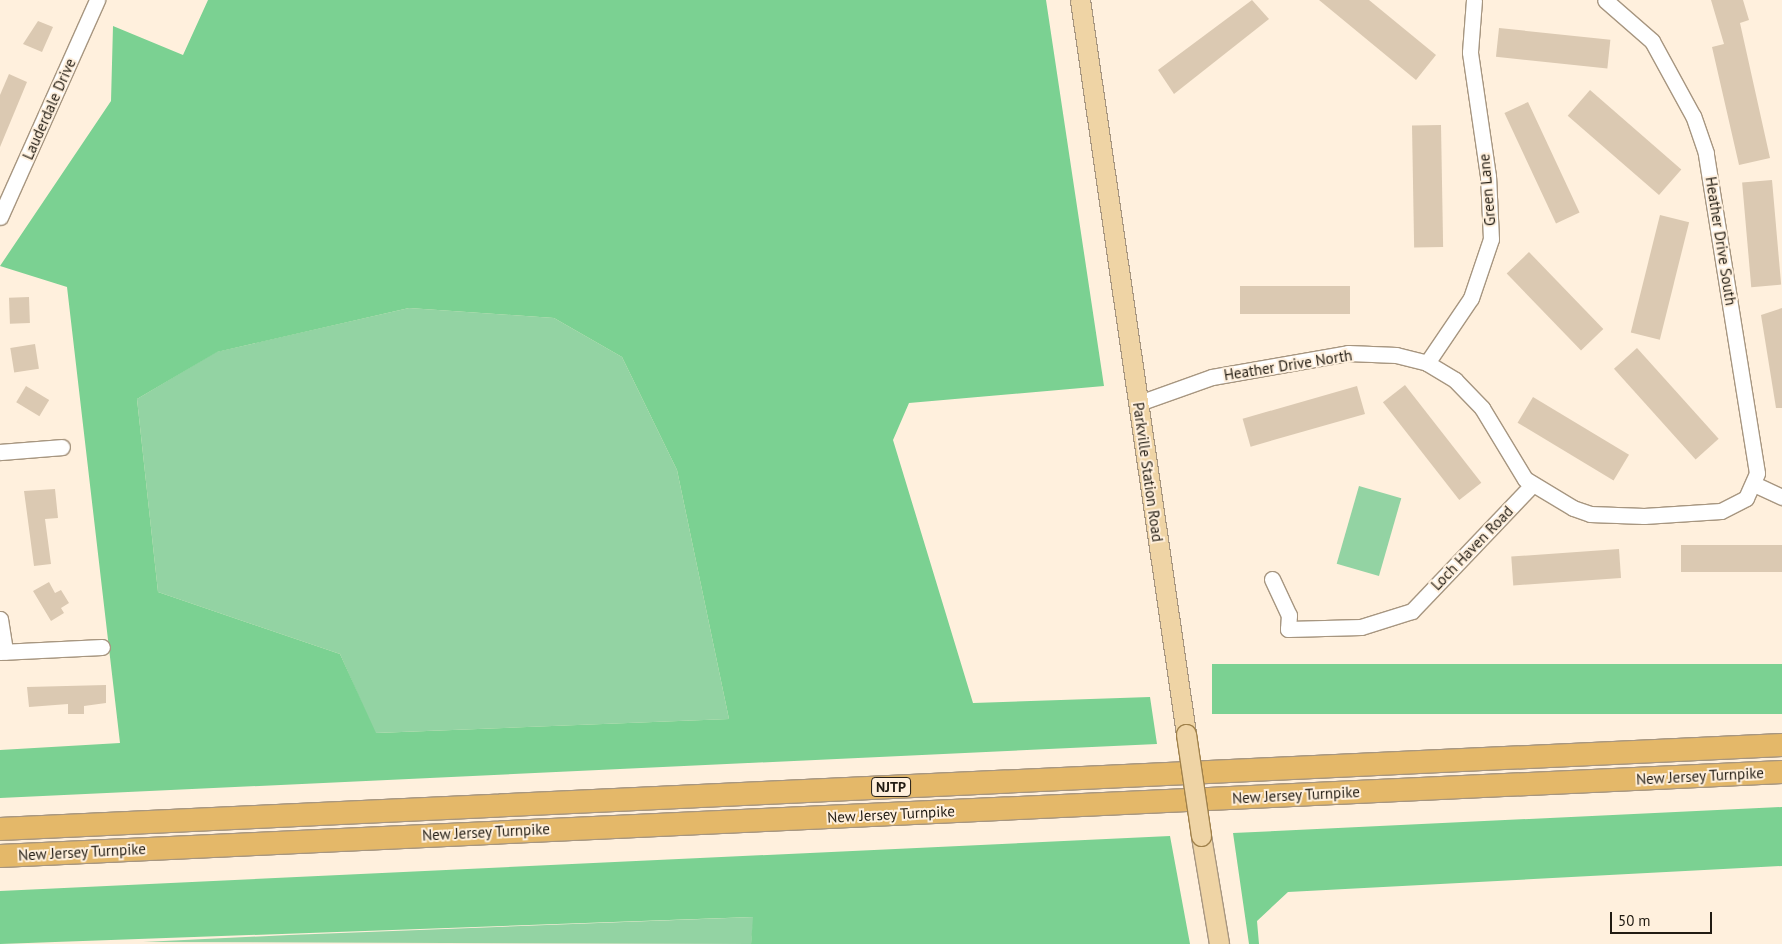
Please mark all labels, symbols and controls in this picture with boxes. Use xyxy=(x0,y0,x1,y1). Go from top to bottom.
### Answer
street label: Lauderdale Drive xyxy=(19,56,79,162)
street label: Green Lane xyxy=(1475,153,1499,227)
street label: Heather Drive South xyxy=(1702,175,1740,307)
street label: Heather Drive North xyxy=(1223,346,1353,384)
street label: Parkville Station Road xyxy=(1129,401,1167,543)
street label: Loch Haven Road xyxy=(1427,502,1517,594)
street label: New Jersey Turnpike xyxy=(1635,764,1765,788)
road number: NJTP xyxy=(871,776,911,799)
street label: New Jersey Turnpike xyxy=(1231,783,1361,807)
street label: New Jersey Turnpike xyxy=(826,802,956,826)
street label: New Jersey Turnpike xyxy=(421,820,551,844)
street label: New Jersey Turnpike xyxy=(17,840,147,864)
scale bar xyxy=(1612,902,1714,934)
text: 50 m xyxy=(1618,911,1651,930)

